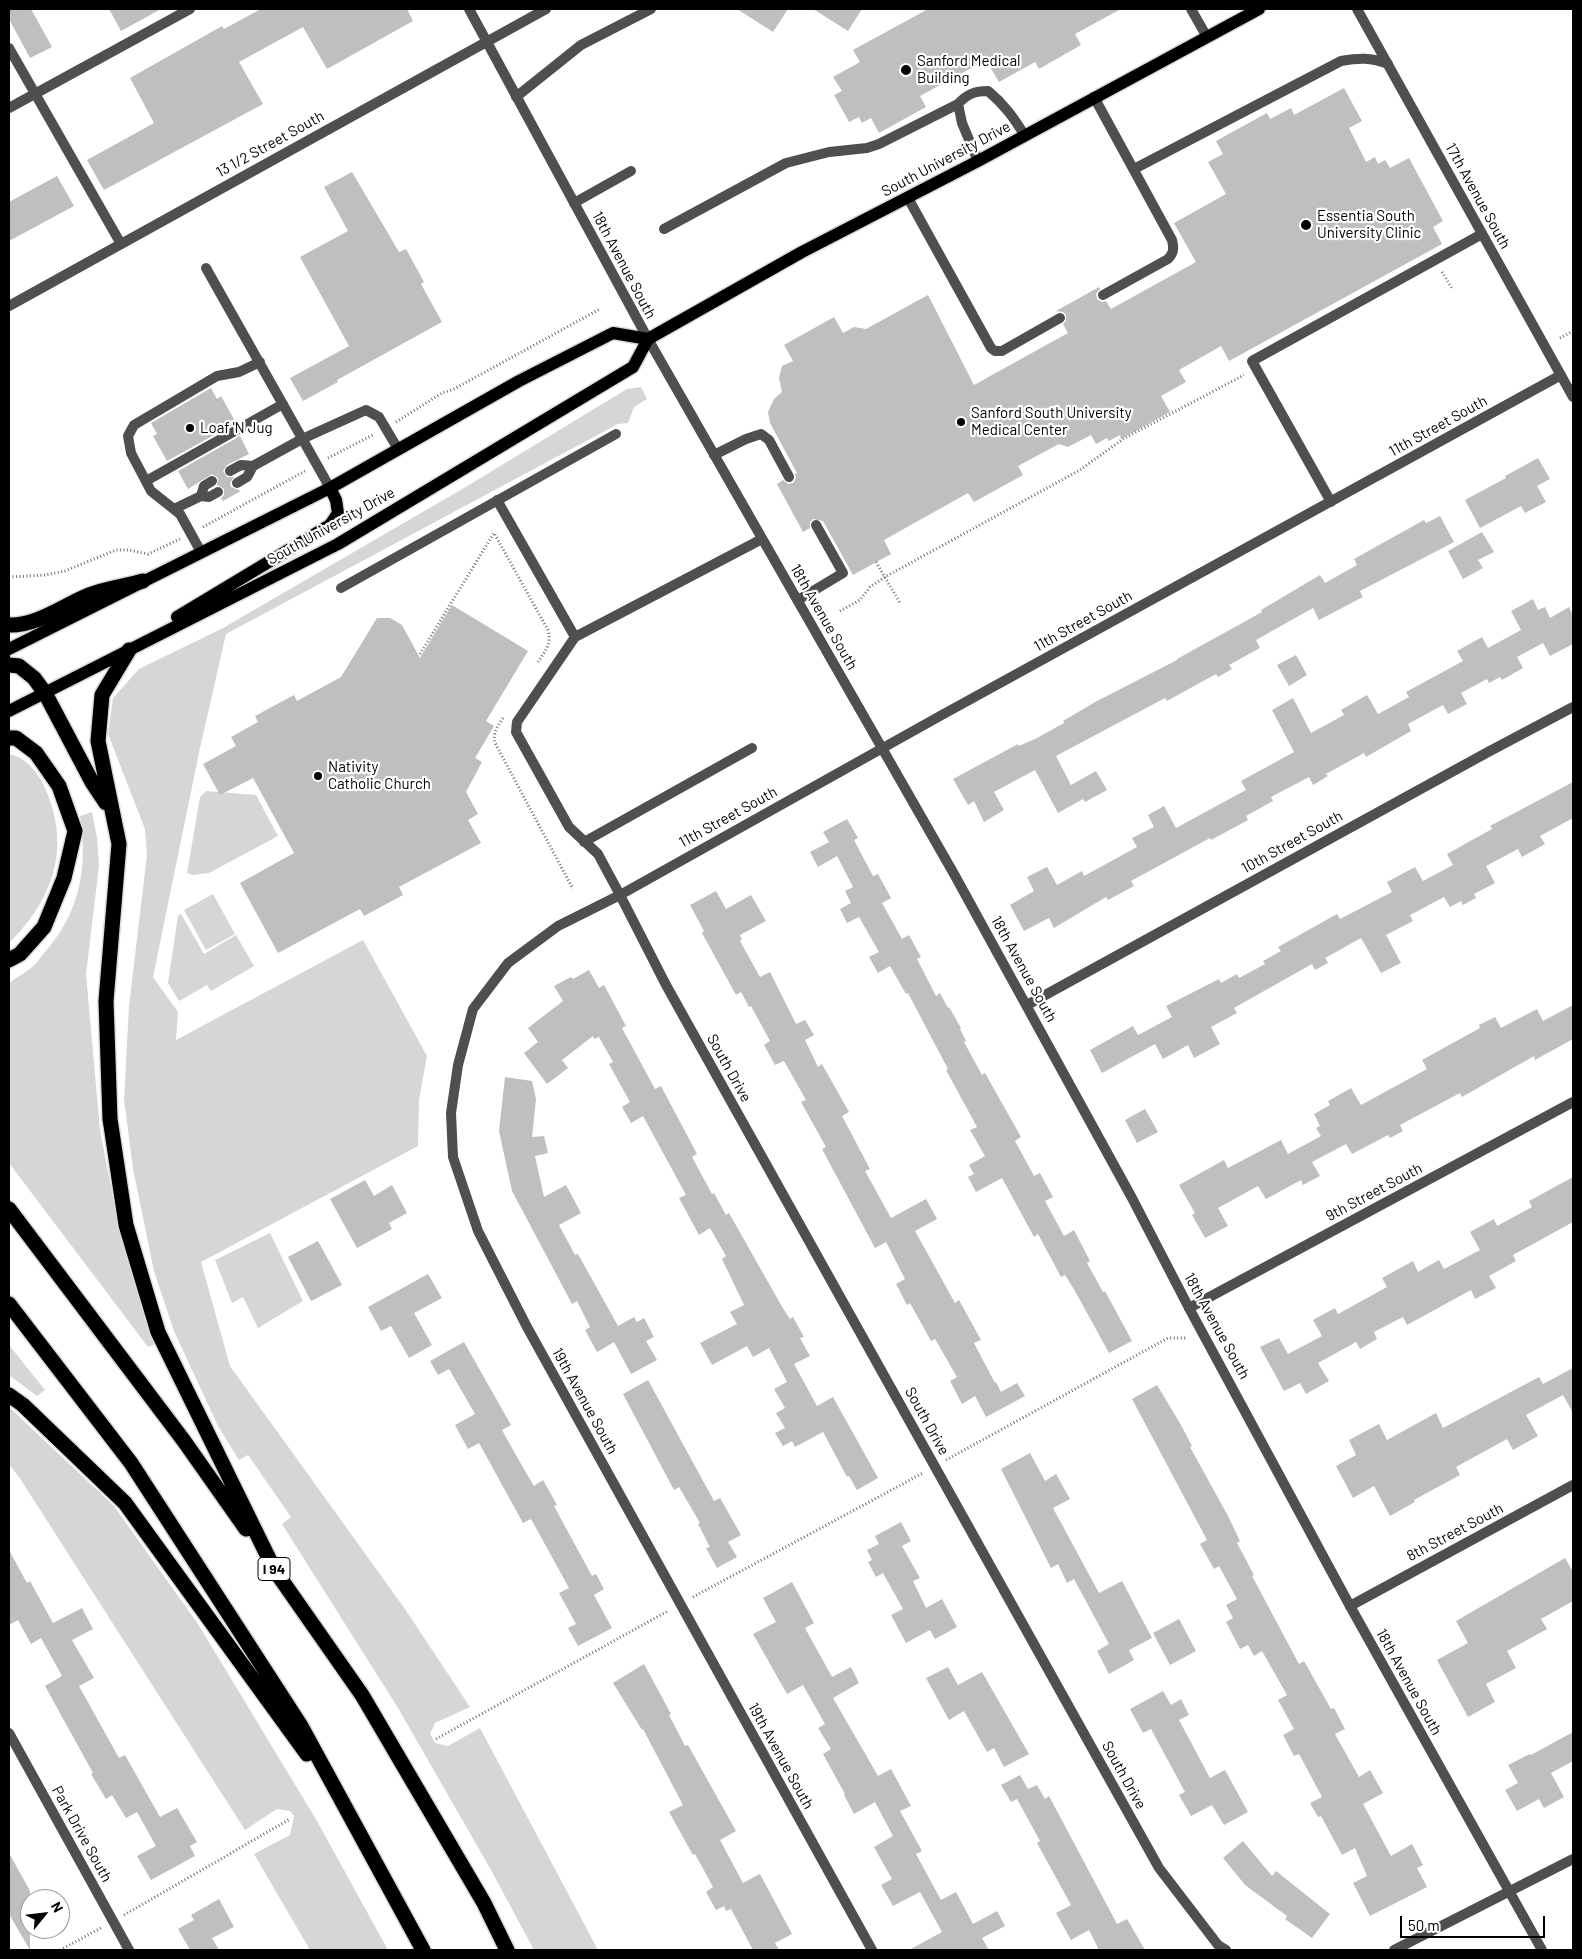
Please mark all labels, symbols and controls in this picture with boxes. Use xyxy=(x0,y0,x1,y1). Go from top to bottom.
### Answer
place label: Sanford Medical Building xyxy=(917,52,1021,87)
marker: Sanford Medical Building xyxy=(899,63,913,77)
street label: 13 1/2 Street South xyxy=(213,107,327,181)
street label: South University Drive xyxy=(879,117,1013,201)
street label: 17th Avenue South xyxy=(1442,140,1514,252)
place label: Essentia South University Clinic xyxy=(1317,207,1421,242)
street label: 18th Avenue South xyxy=(588,208,660,322)
marker: Essentia South University Clinic xyxy=(1299,218,1313,232)
street label: 11th Street South xyxy=(1386,392,1490,460)
place label: Sanford South University Medical Center xyxy=(971,404,1132,439)
marker: Sanford South University Medical Center xyxy=(955,416,967,428)
place label: Loaf 'N Jug xyxy=(200,419,272,437)
marker: Loaf 'N Jug xyxy=(184,422,196,434)
street label: South University Drive xyxy=(264,483,398,569)
street label: 18th Avenue South xyxy=(787,561,861,673)
street label: 11th Street South xyxy=(1031,587,1135,655)
place label: Nativity Catholic Church xyxy=(328,758,431,793)
marker: Nativity Catholic Church xyxy=(312,770,324,782)
street label: 11th Street South xyxy=(676,783,780,851)
street label: 10th Street South xyxy=(1238,807,1346,877)
street label: 18th Avenue South xyxy=(987,913,1061,1025)
street label: South Drive xyxy=(703,1031,755,1105)
street label: 9th Street South xyxy=(1323,1159,1425,1225)
street label: 18th Avenue South xyxy=(1180,1270,1254,1382)
street label: 19th Avenue South xyxy=(548,1345,622,1457)
street label: South Drive xyxy=(901,1384,953,1458)
street label: 8th Street South xyxy=(1404,1499,1506,1565)
road number: I 94 xyxy=(258,1558,290,1580)
street label: 18th Avenue South xyxy=(1372,1626,1446,1738)
street label: 19th Avenue South xyxy=(744,1700,818,1812)
street label: South Drive xyxy=(1098,1738,1150,1812)
street label: Park Drive South xyxy=(48,1783,116,1885)
north arrow xyxy=(20,1889,70,1939)
text: N xyxy=(48,1899,67,1915)
scale bar xyxy=(1402,1906,1547,1938)
text: 50 m xyxy=(1408,1916,1440,1934)

